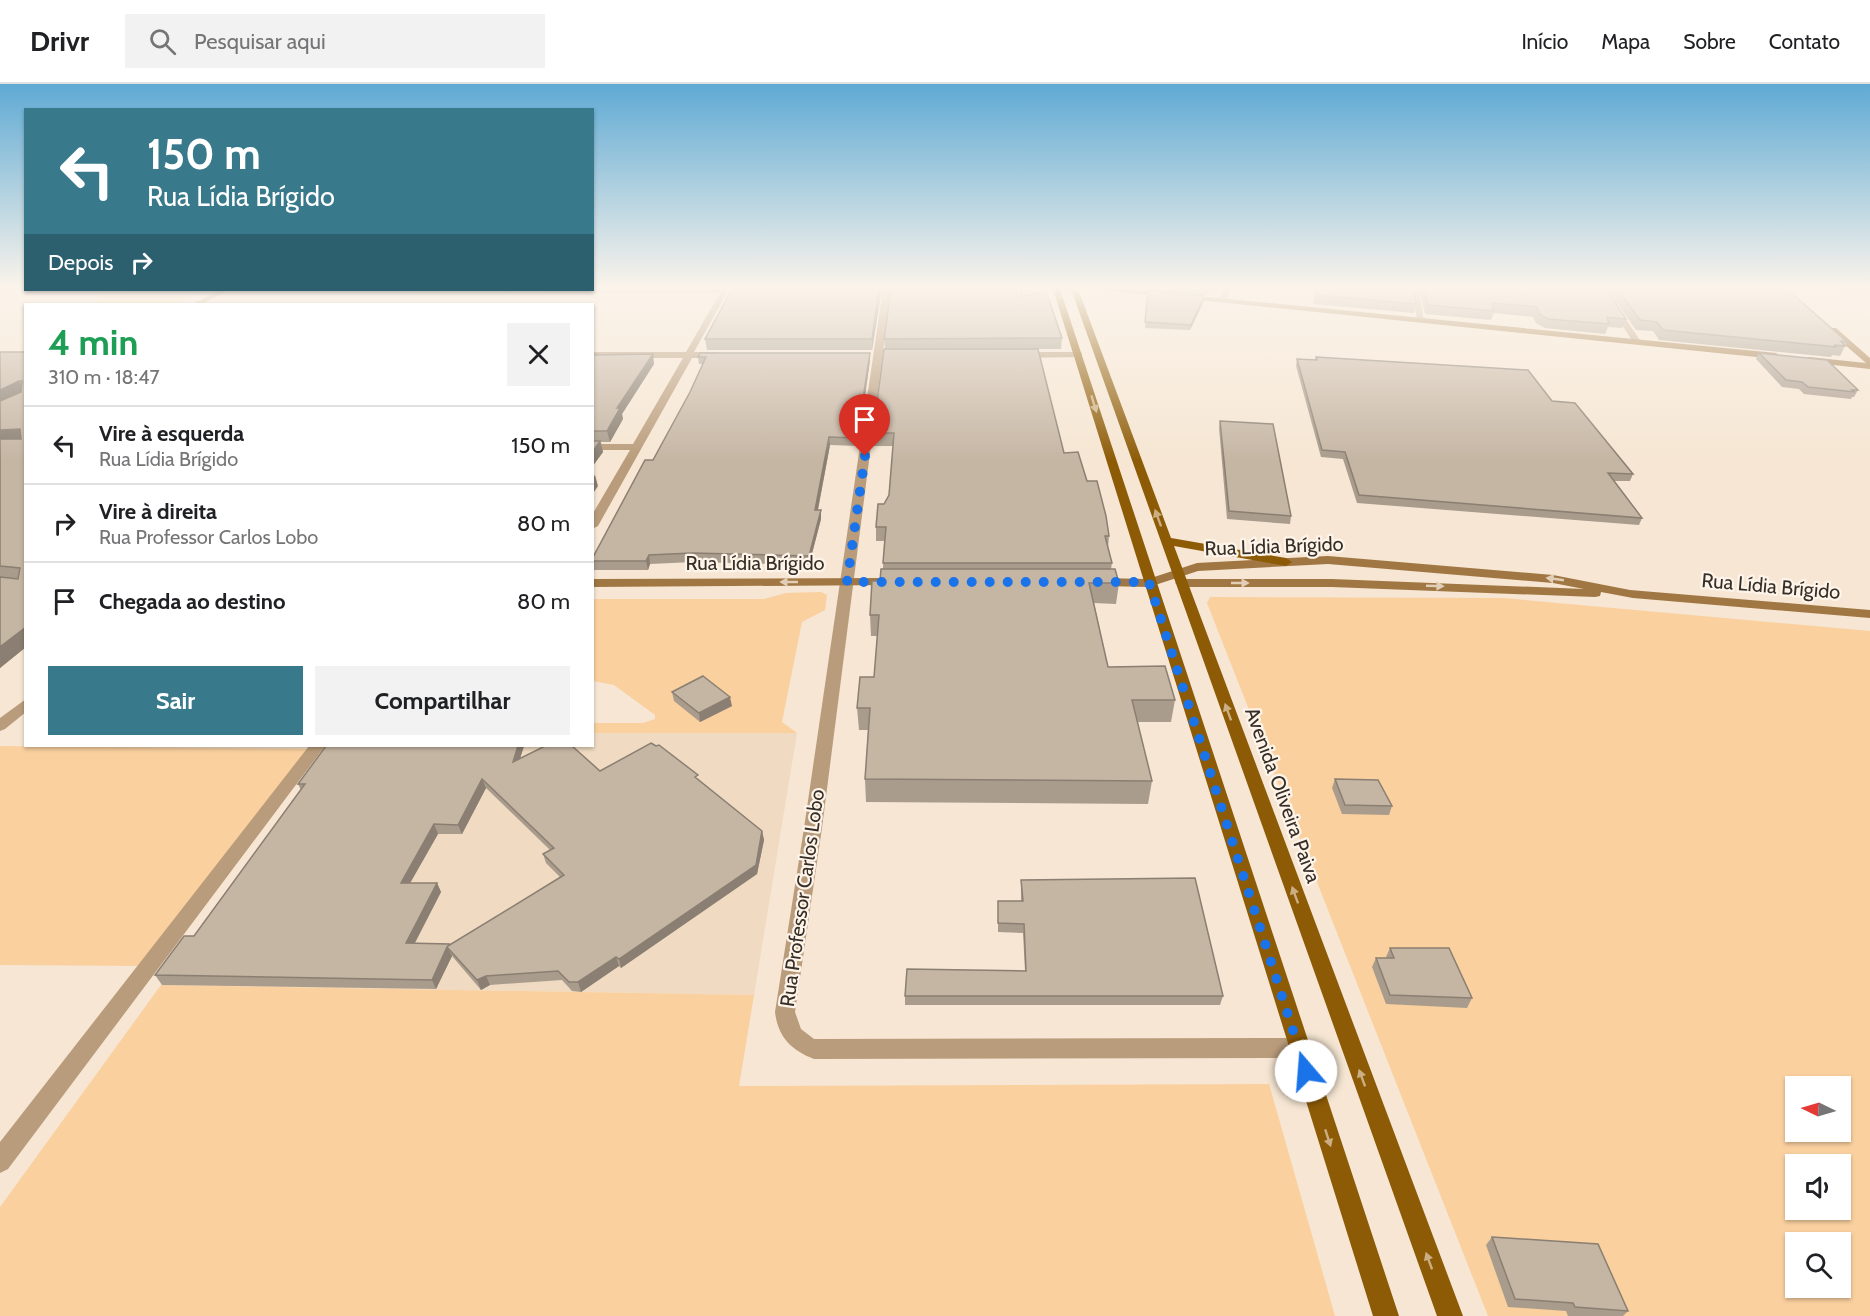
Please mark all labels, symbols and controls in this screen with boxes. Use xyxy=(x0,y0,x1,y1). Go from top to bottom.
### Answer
search box xyxy=(125,14,545,68)
text: Drivr xyxy=(30,24,89,58)
icon: search xyxy=(146,25,179,58)
text: Pesquisar aqui xyxy=(194,28,326,55)
text: Início xyxy=(1521,29,1568,54)
text: Mapa xyxy=(1601,29,1650,54)
text: Sobre xyxy=(1683,29,1736,54)
text: Contato xyxy=(1769,29,1840,54)
text: 150 m xyxy=(147,128,261,180)
icon: left xyxy=(48,132,126,210)
text: Rua Lídia Brígido xyxy=(147,180,335,213)
icon: right xyxy=(125,246,158,279)
text: Depois xyxy=(48,249,113,276)
text: 4 min xyxy=(48,320,138,364)
button: close xyxy=(507,323,570,386)
text: 310 m · 18:47 xyxy=(48,365,160,389)
pin xyxy=(839,394,890,456)
one-way arrow xyxy=(1090,395,1100,413)
icon: arrive xyxy=(848,403,881,436)
text: Vire à esquerda xyxy=(99,420,244,447)
icon: left xyxy=(48,429,81,462)
text: 150 m xyxy=(511,432,570,459)
text: Rua Lídia Brígido xyxy=(99,447,238,471)
text: Vire à direita xyxy=(99,498,217,525)
icon: right xyxy=(48,507,81,540)
one-way arrow xyxy=(1153,509,1163,527)
text: 80 m xyxy=(517,510,570,537)
text: Rua Professor Carlos Lobo xyxy=(99,525,318,549)
street label: Rua Lídia Brígido xyxy=(1204,532,1344,560)
street label: Rua Lídia Brígido xyxy=(685,551,825,575)
street label: Rua Lídia Brígido xyxy=(1701,568,1841,604)
one-way arrow xyxy=(1545,575,1564,584)
one-way arrow xyxy=(779,577,798,587)
one-way arrow xyxy=(1230,578,1249,588)
one-way arrow xyxy=(1425,582,1444,591)
icon: arrive xyxy=(48,585,81,618)
text: Chegada ao destino xyxy=(99,588,285,615)
text: 80 m xyxy=(517,588,570,615)
button: Sair xyxy=(48,666,303,735)
button: Compartilhar xyxy=(315,666,570,735)
one-way arrow xyxy=(1223,703,1233,721)
street label: Avenida Oliveira Paiva xyxy=(1240,704,1326,886)
street label: Rua Professor Carlos Lobo xyxy=(775,788,829,1008)
one-way arrow xyxy=(1290,886,1300,904)
position arrow xyxy=(1274,1039,1338,1103)
one-way arrow xyxy=(1357,1069,1367,1087)
north arrow xyxy=(1785,1076,1851,1142)
map controls xyxy=(1785,1076,1851,1298)
one-way arrow xyxy=(1324,1129,1333,1147)
button: sound xyxy=(1785,1154,1851,1220)
button: search xyxy=(1785,1232,1851,1298)
one-way arrow xyxy=(1424,1252,1434,1270)

